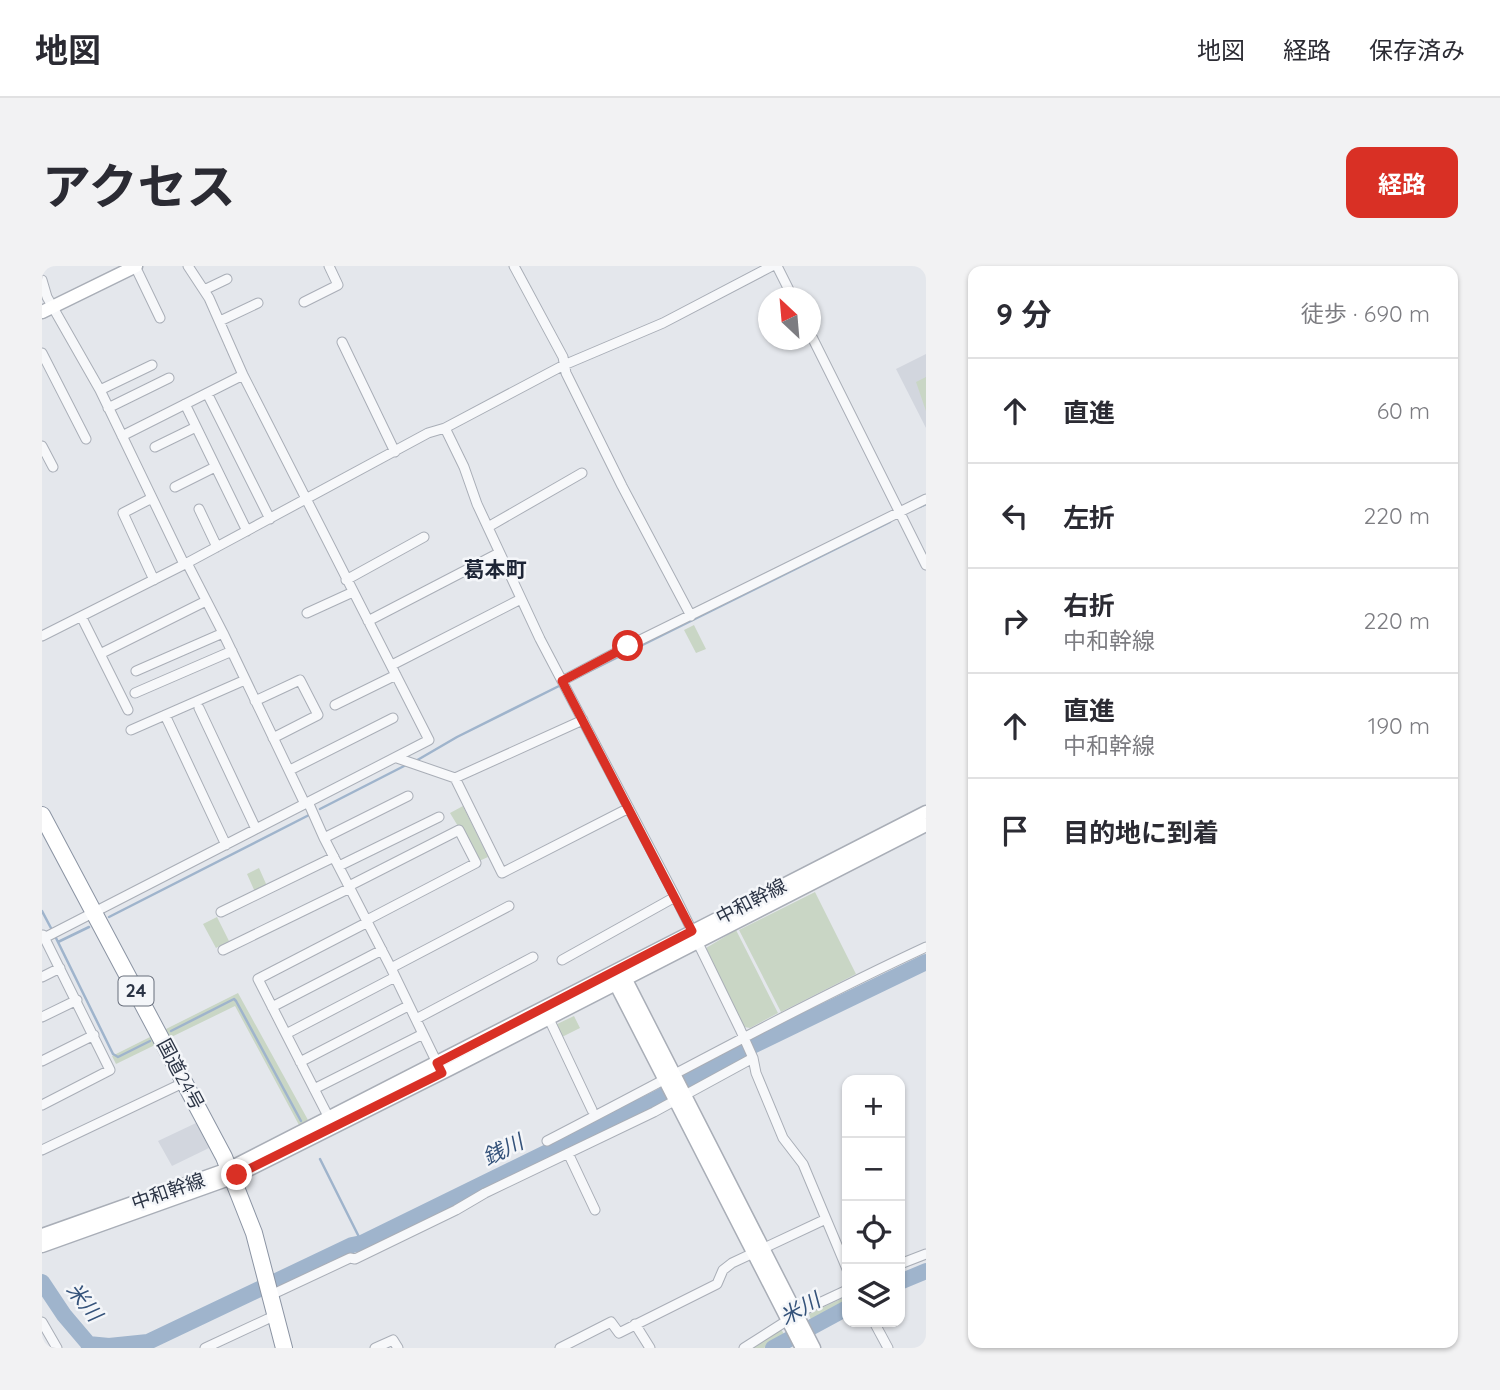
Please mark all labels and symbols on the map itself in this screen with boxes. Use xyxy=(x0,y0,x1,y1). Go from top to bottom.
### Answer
north arrow xyxy=(758,287,821,350)
district label: 葛本町 xyxy=(464,556,527,582)
route start xyxy=(612,630,643,661)
street label: 中和幹線 xyxy=(712,873,790,929)
road number: 24 xyxy=(118,976,154,1006)
street label: 国道24号 xyxy=(152,1034,210,1114)
water label: 銭川 xyxy=(478,1127,529,1170)
route end xyxy=(221,1159,252,1190)
street label: 中和幹線 xyxy=(128,1167,208,1215)
water label: 米川 xyxy=(62,1277,109,1328)
water label: 米川 xyxy=(775,1286,826,1330)

